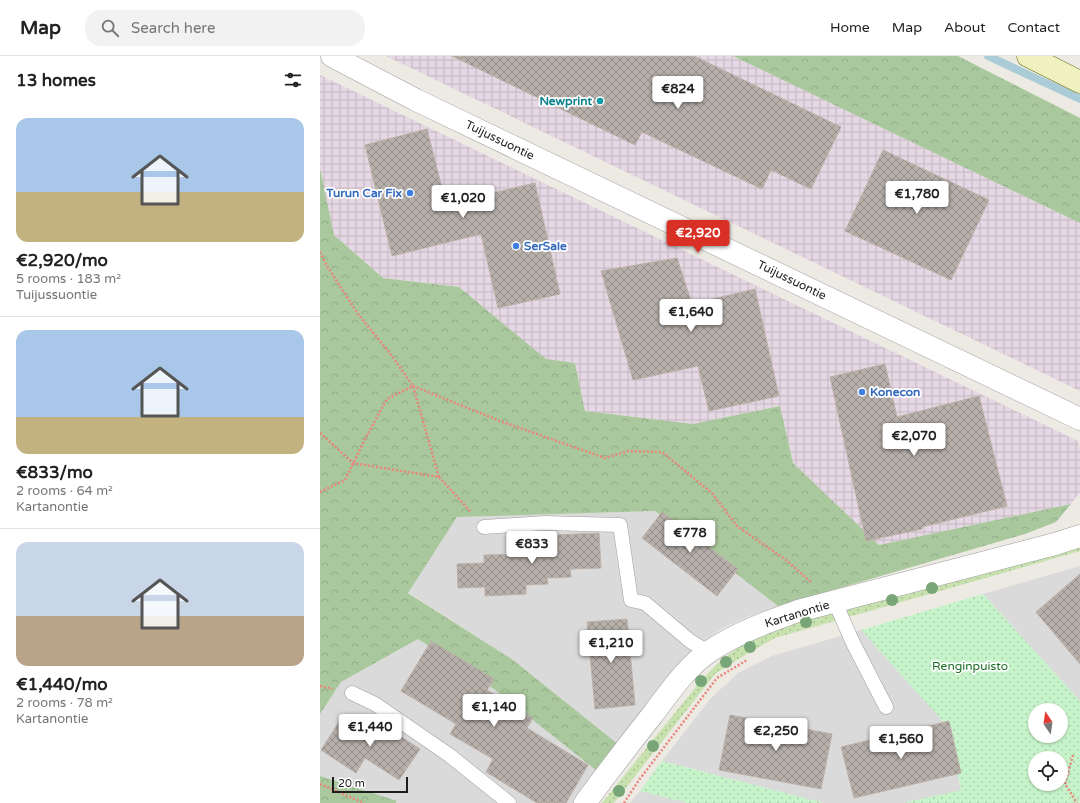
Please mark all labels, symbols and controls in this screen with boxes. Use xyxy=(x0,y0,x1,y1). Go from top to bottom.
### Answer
search box xyxy=(85,10,365,46)
text: Map xyxy=(20,17,61,39)
icon: search xyxy=(99,17,121,39)
text: Search here xyxy=(131,19,215,37)
text: Home xyxy=(830,19,870,36)
text: Map xyxy=(892,19,922,36)
text: About xyxy=(944,19,986,36)
text: Contact xyxy=(1008,19,1060,36)
icon: filters xyxy=(282,69,304,91)
text: 13 homes xyxy=(16,70,96,91)
pin: €824 xyxy=(654,76,702,110)
text: €824 xyxy=(661,81,695,97)
place label: Newprint xyxy=(539,94,592,109)
marker: Newprint xyxy=(595,96,605,106)
street label: Tuijussuontie xyxy=(463,117,537,163)
icon: home xyxy=(124,144,196,216)
pin: €1,780 xyxy=(884,181,950,215)
pin: €1,020 xyxy=(430,185,496,219)
place label: Turun Car Fix xyxy=(325,186,402,200)
text: €1,780 xyxy=(895,186,939,202)
marker: Turun Car Fix xyxy=(405,188,415,198)
text: €1,020 xyxy=(441,190,485,206)
pin: €2,920 xyxy=(665,220,731,254)
text: €2,920 xyxy=(676,225,720,241)
place label: SerSale xyxy=(524,239,567,253)
marker: SerSale xyxy=(511,241,521,251)
text: €2,920/mo xyxy=(16,250,108,271)
street label: Tuijussuontie xyxy=(755,257,829,303)
text: 5 rooms · 183 m² xyxy=(16,271,121,287)
text: Tuijussuontie xyxy=(16,287,97,303)
pin: €1,640 xyxy=(658,299,724,333)
text: €1,640 xyxy=(669,304,713,320)
icon: home xyxy=(124,356,196,428)
place label: Konecon xyxy=(870,385,920,399)
marker: Konecon xyxy=(857,387,867,397)
pin: €2,070 xyxy=(881,423,947,457)
text: €2,070 xyxy=(892,428,936,444)
text: €833/mo xyxy=(16,462,93,483)
text: 2 rooms · 64 m² xyxy=(16,483,113,499)
text: Kartanontie xyxy=(16,499,88,515)
pin: €778 xyxy=(666,520,714,554)
text: €778 xyxy=(673,525,707,541)
pin: €833 xyxy=(508,531,556,565)
text: €833 xyxy=(515,536,549,552)
icon: home xyxy=(124,568,196,640)
street label: Kartanontie xyxy=(763,597,831,630)
pin: €1,210 xyxy=(578,630,644,664)
text: €1,210 xyxy=(589,635,633,651)
park label: Renginpuisto xyxy=(932,659,1008,673)
text: €1,440/mo xyxy=(16,674,108,695)
pin: €1,140 xyxy=(461,694,527,728)
text: 2 rooms · 78 m² xyxy=(16,695,113,711)
text: €1,140 xyxy=(472,699,516,715)
north arrow xyxy=(1028,703,1068,743)
map controls xyxy=(1028,703,1068,791)
text: Kartanontie xyxy=(16,711,88,727)
pin: €1,440 xyxy=(337,714,403,748)
pin: €2,250 xyxy=(743,718,809,752)
text: €1,440 xyxy=(348,719,392,735)
text: €2,250 xyxy=(754,723,798,739)
pin: €1,560 xyxy=(868,726,934,760)
text: €1,560 xyxy=(879,731,923,747)
button: locate xyxy=(1028,751,1068,791)
scale bar xyxy=(332,775,408,794)
text: 20 m xyxy=(338,777,365,790)

